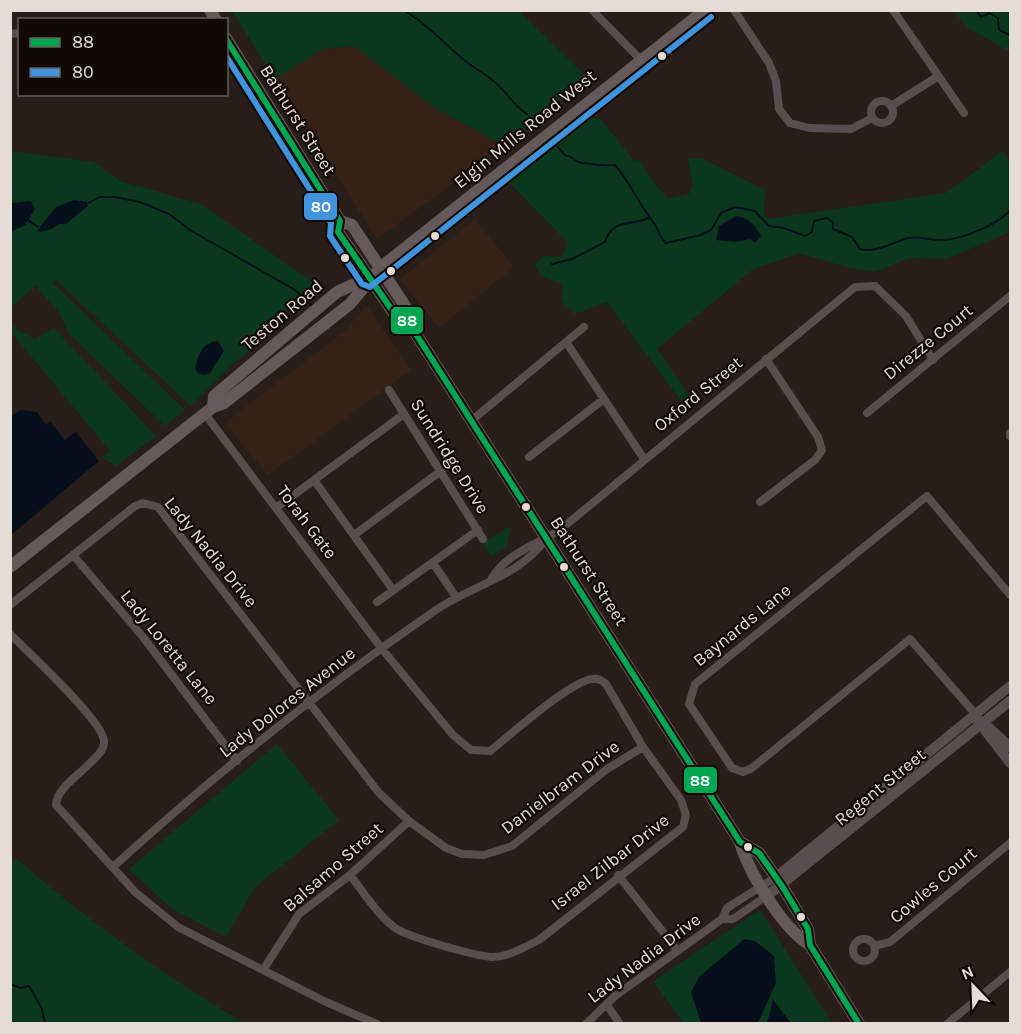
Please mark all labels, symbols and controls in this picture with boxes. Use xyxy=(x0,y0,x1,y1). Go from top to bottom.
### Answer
legend xyxy=(18,18,228,96)
text: 88 xyxy=(72,31,94,53)
unlabelled marker xyxy=(656,50,668,62)
text: 80 xyxy=(72,61,94,83)
street label: Bathurst Street xyxy=(255,61,341,179)
street label: Elgin Mills Road West xyxy=(449,65,601,193)
line badge: 80 xyxy=(303,192,338,221)
text: 80 xyxy=(311,197,331,216)
unlabelled marker xyxy=(429,230,441,242)
unlabelled marker xyxy=(339,252,351,264)
unlabelled marker xyxy=(385,265,397,277)
street label: Teston Road xyxy=(237,275,327,355)
street label: Direzze Court xyxy=(879,299,977,385)
line badge: 88 xyxy=(390,306,424,335)
text: 88 xyxy=(397,311,417,330)
street label: Oxford Street xyxy=(649,351,747,436)
street label: Sundridge Drive xyxy=(406,394,494,518)
street label: Torah Gate xyxy=(272,481,342,563)
street label: Lady Nadia Drive xyxy=(160,492,262,612)
unlabelled marker xyxy=(520,501,532,513)
street label: Bathurst Street xyxy=(545,512,633,630)
unlabelled marker xyxy=(558,561,570,573)
street label: Baynards Lane xyxy=(689,579,795,671)
street label: Lady Loretta Lane xyxy=(116,585,222,709)
street label: Lady Dolores Avenue xyxy=(214,642,360,762)
street label: Danielbram Drive xyxy=(496,735,624,839)
street label: Regent Street xyxy=(830,743,930,830)
line badge: 88 xyxy=(683,766,718,794)
text: 88 xyxy=(690,771,710,790)
street label: Israel Zilbar Drive xyxy=(547,809,673,915)
street label: Balsamo Street xyxy=(278,817,388,917)
unlabelled marker xyxy=(742,841,754,853)
street label: Cowles Court xyxy=(885,842,981,928)
street label: Lady Nadia Drive xyxy=(583,908,705,1008)
unlabelled marker xyxy=(795,911,807,923)
north arrow xyxy=(943,956,1003,1016)
text: N xyxy=(958,962,976,984)

